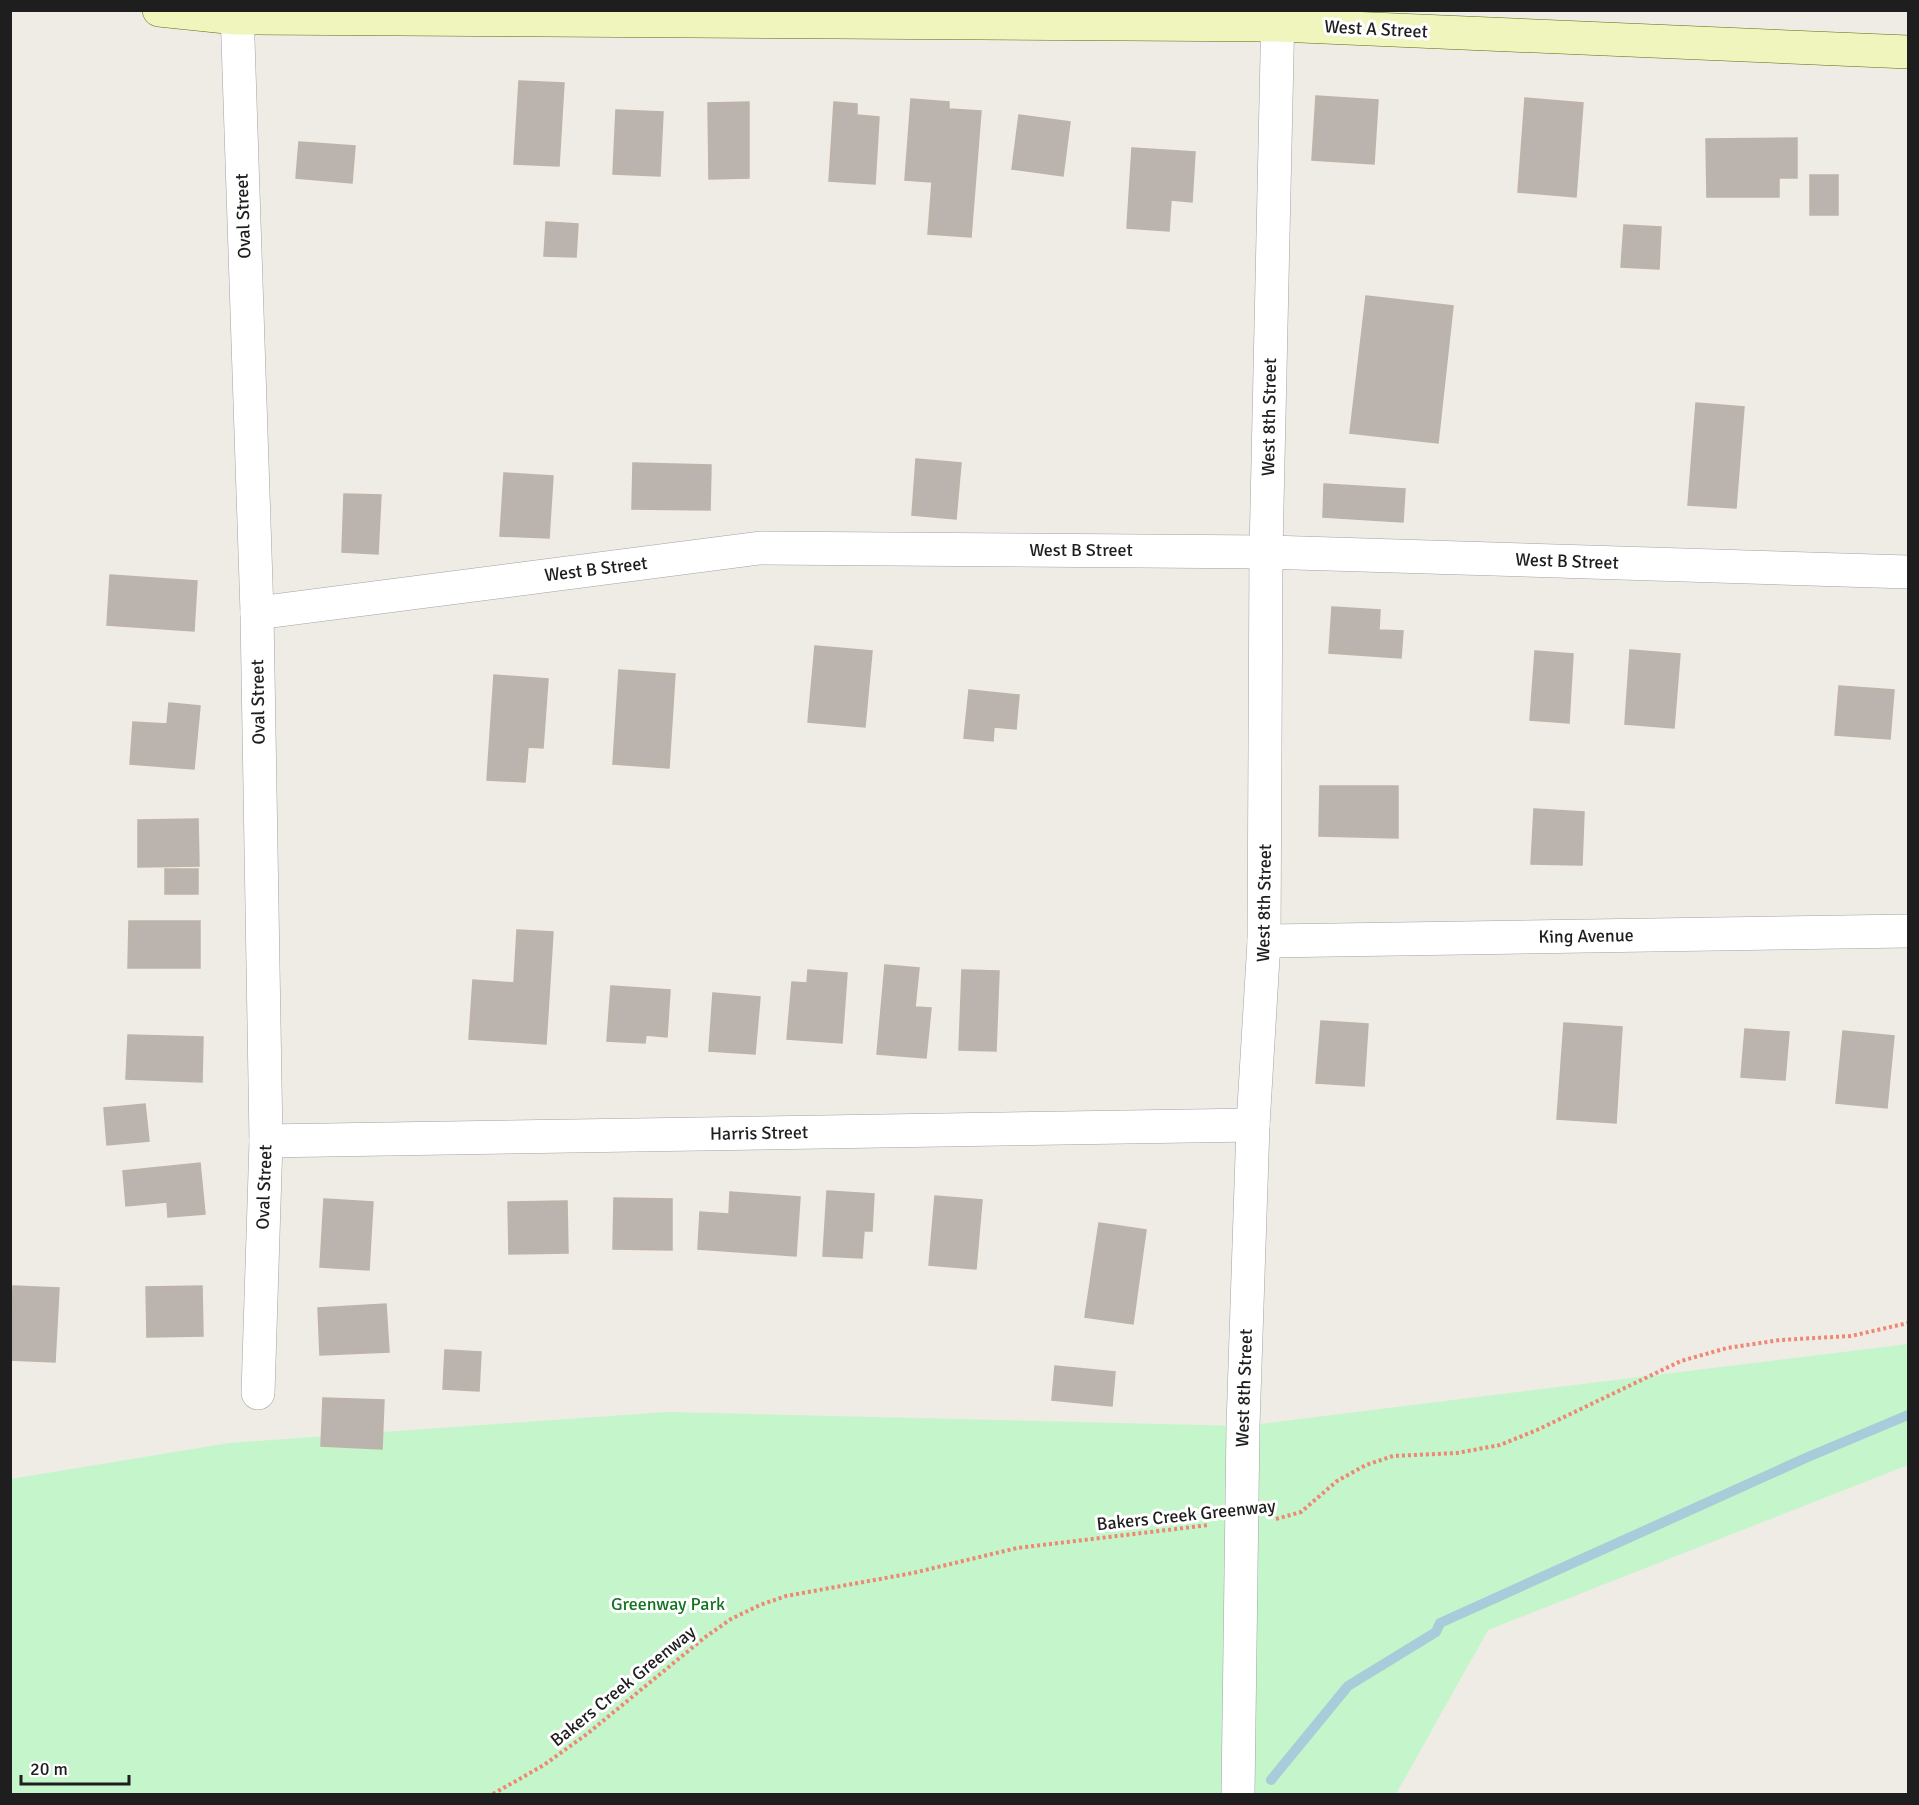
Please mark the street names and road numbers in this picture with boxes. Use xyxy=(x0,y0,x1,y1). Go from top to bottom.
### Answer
street label: West A Street xyxy=(1324,15,1428,43)
street label: Oval Street xyxy=(231,173,255,259)
street label: West 8th Street xyxy=(1257,358,1281,476)
street label: West B Street xyxy=(1029,539,1133,561)
street label: West B Street xyxy=(1515,548,1619,574)
street label: West B Street xyxy=(543,552,649,586)
street label: Oval Street xyxy=(246,659,270,745)
street label: West 8th Street xyxy=(1252,844,1276,962)
street label: King Avenue xyxy=(1538,924,1634,948)
street label: Harris Street xyxy=(710,1121,808,1145)
street label: Oval Street xyxy=(252,1144,276,1230)
street label: West 8th Street xyxy=(1231,1328,1257,1448)
street label: Bakers Creek Greenway xyxy=(1095,1495,1277,1535)
street label: Bakers Creek Greenway xyxy=(546,1620,700,1751)

